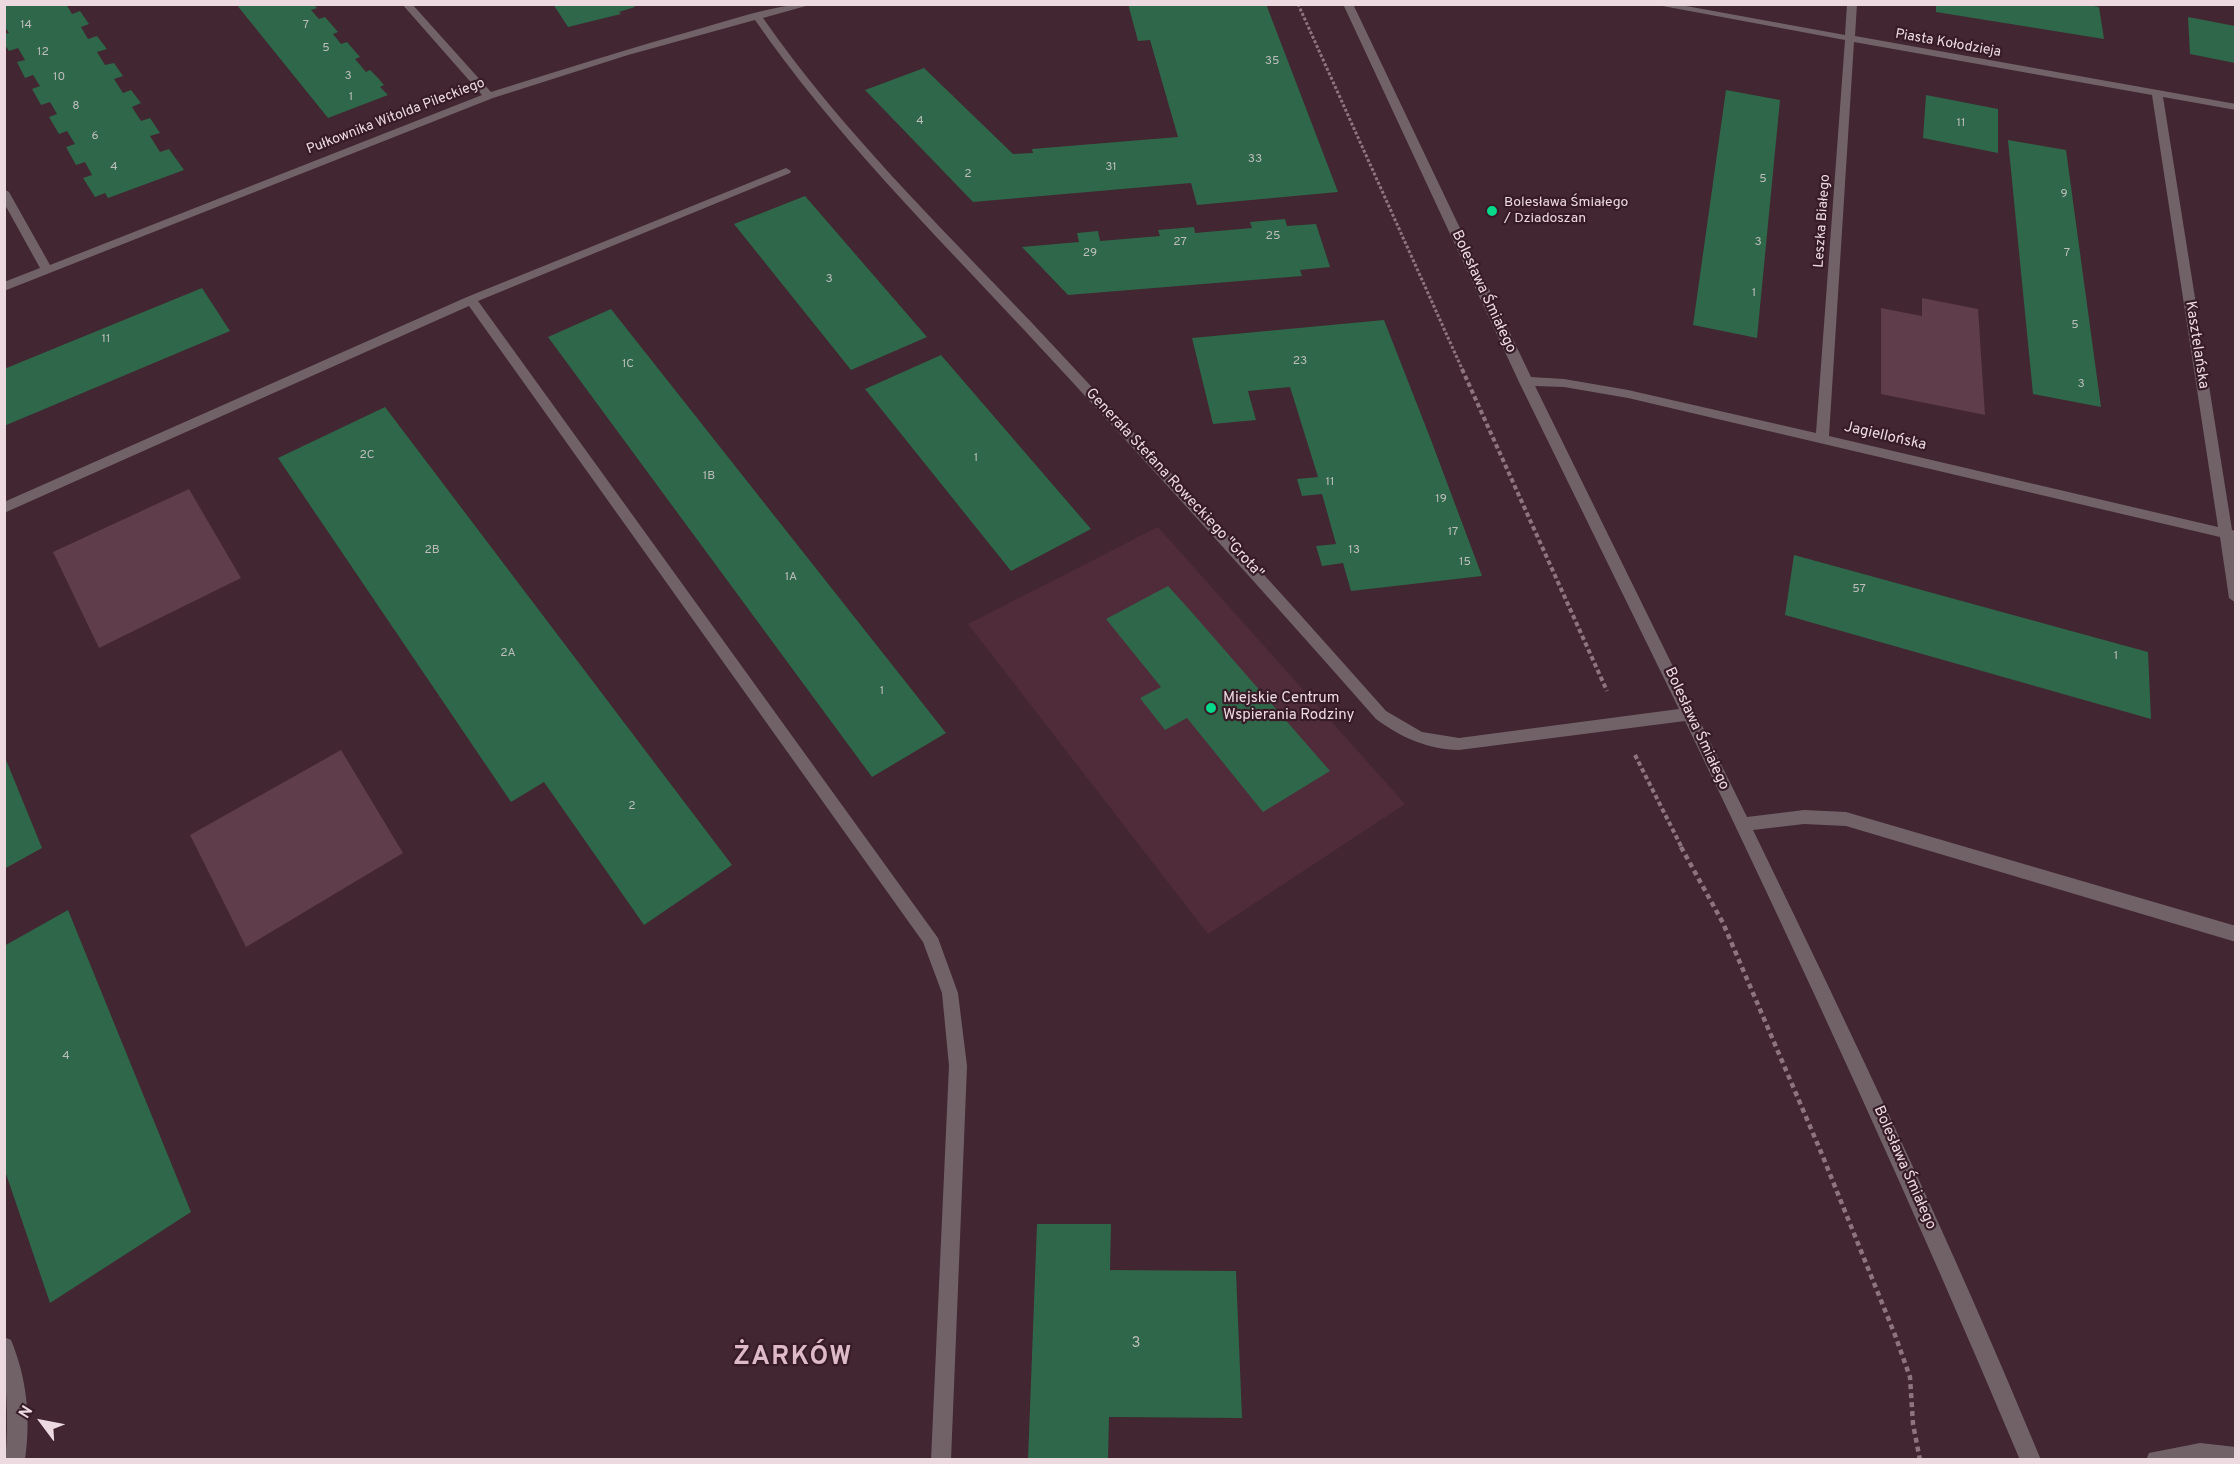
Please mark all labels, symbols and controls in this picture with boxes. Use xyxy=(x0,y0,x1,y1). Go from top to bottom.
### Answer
house number: 14 xyxy=(20,19,32,33)
house number: 7 xyxy=(303,19,309,33)
street label: Piasta Kołodzieja xyxy=(1894,26,2002,62)
house number: 5 xyxy=(322,42,330,56)
house number: 12 xyxy=(37,46,49,60)
house number: 35 xyxy=(1265,55,1279,69)
house number: 3 xyxy=(344,70,352,84)
house number: 10 xyxy=(53,71,65,85)
street label: Pułkownika Witolda Pileckiego xyxy=(304,75,488,159)
house number: 1 xyxy=(349,91,353,105)
house number: 8 xyxy=(72,100,80,114)
house number: 4 xyxy=(916,115,924,129)
house number: 11 xyxy=(1957,117,1965,131)
house number: 6 xyxy=(91,130,99,144)
house number: 33 xyxy=(1248,153,1262,167)
house number: 4 xyxy=(110,161,118,175)
house number: 31 xyxy=(1105,161,1117,175)
house number: 2 xyxy=(964,168,972,182)
house number: 5 xyxy=(1759,173,1767,187)
street label: Leszka Białego xyxy=(1811,174,1835,268)
house number: 9 xyxy=(2060,188,2068,202)
place label: Bolesława Śmiałego / Dziadoszan xyxy=(1504,195,1628,228)
marker: Bolesława Śmiałego / Dziadoszan xyxy=(1485,204,1499,218)
street label: Bolesława Śmiałego xyxy=(1447,228,1519,356)
house number: 25 xyxy=(1266,230,1280,244)
house number: 27 xyxy=(1173,236,1187,250)
house number: 3 xyxy=(1754,236,1762,250)
house number: 29 xyxy=(1083,247,1097,261)
house number: 7 xyxy=(2064,247,2070,261)
house number: 3 xyxy=(825,273,833,287)
house number: 1 xyxy=(1752,287,1756,301)
street label: Kasztelańska xyxy=(2180,300,2212,390)
house number: 5 xyxy=(2071,319,2079,333)
house number: 11 xyxy=(102,333,110,347)
house number: 23 xyxy=(1293,355,1307,369)
house number: 1C xyxy=(622,358,634,372)
house number: 3 xyxy=(2077,378,2085,392)
street label: Generała Stefana Roweckiego "Grota" xyxy=(1081,385,1267,583)
street label: Jagiellońska xyxy=(1842,419,1928,455)
house number: 2C xyxy=(359,449,375,463)
house number: 1 xyxy=(974,452,978,466)
house number: 1B xyxy=(703,470,715,484)
house number: 11 xyxy=(1326,476,1334,490)
house number: 19 xyxy=(1435,493,1447,507)
house number: 17 xyxy=(1448,526,1458,540)
house number: 2B xyxy=(424,544,440,558)
house number: 13 xyxy=(1348,544,1360,558)
house number: 15 xyxy=(1459,556,1471,570)
house number: 1A xyxy=(785,571,797,585)
house number: 57 xyxy=(1852,583,1866,597)
house number: 2A xyxy=(500,647,516,661)
house number: 1 xyxy=(2114,650,2118,664)
street label: Bolesława Śmiałego xyxy=(1660,665,1732,793)
house number: 1 xyxy=(880,685,884,699)
place label: Miejskie Centrum Wspierania Rodziny xyxy=(1223,690,1355,725)
marker: Miejskie Centrum Wspierania Rodziny xyxy=(1204,701,1218,715)
house number: 2 xyxy=(628,800,636,814)
house number: 4 xyxy=(62,1050,70,1064)
street label: Bolesława Śmiałego xyxy=(1869,1103,1939,1233)
house number: 3 xyxy=(1131,1335,1141,1353)
district label: ŻARKÓW xyxy=(733,1343,853,1375)
north arrow xyxy=(12,1392,72,1452)
text: N xyxy=(15,1402,38,1423)

